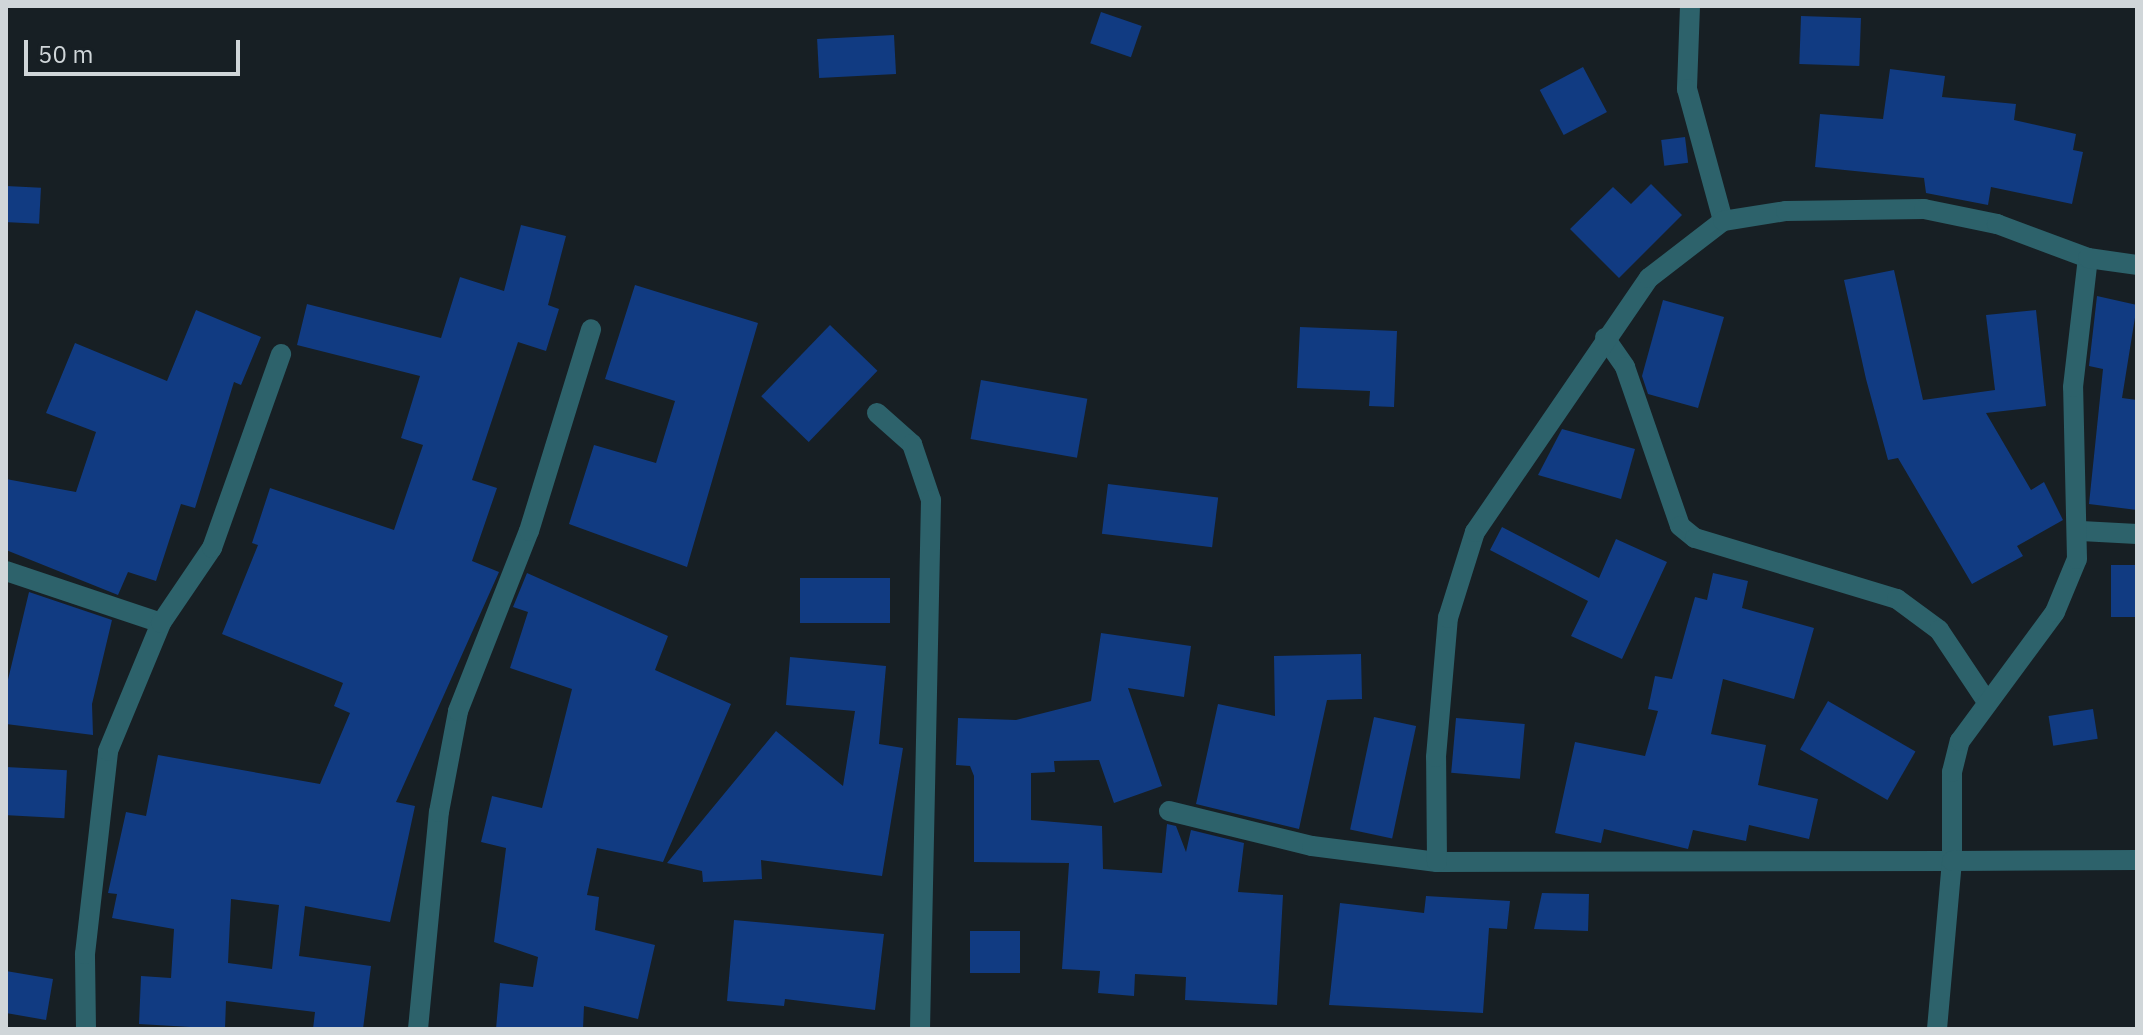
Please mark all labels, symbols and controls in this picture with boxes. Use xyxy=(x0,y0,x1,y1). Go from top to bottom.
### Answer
scale bar xyxy=(28,24,244,74)
text: 50 m xyxy=(38,38,93,70)

